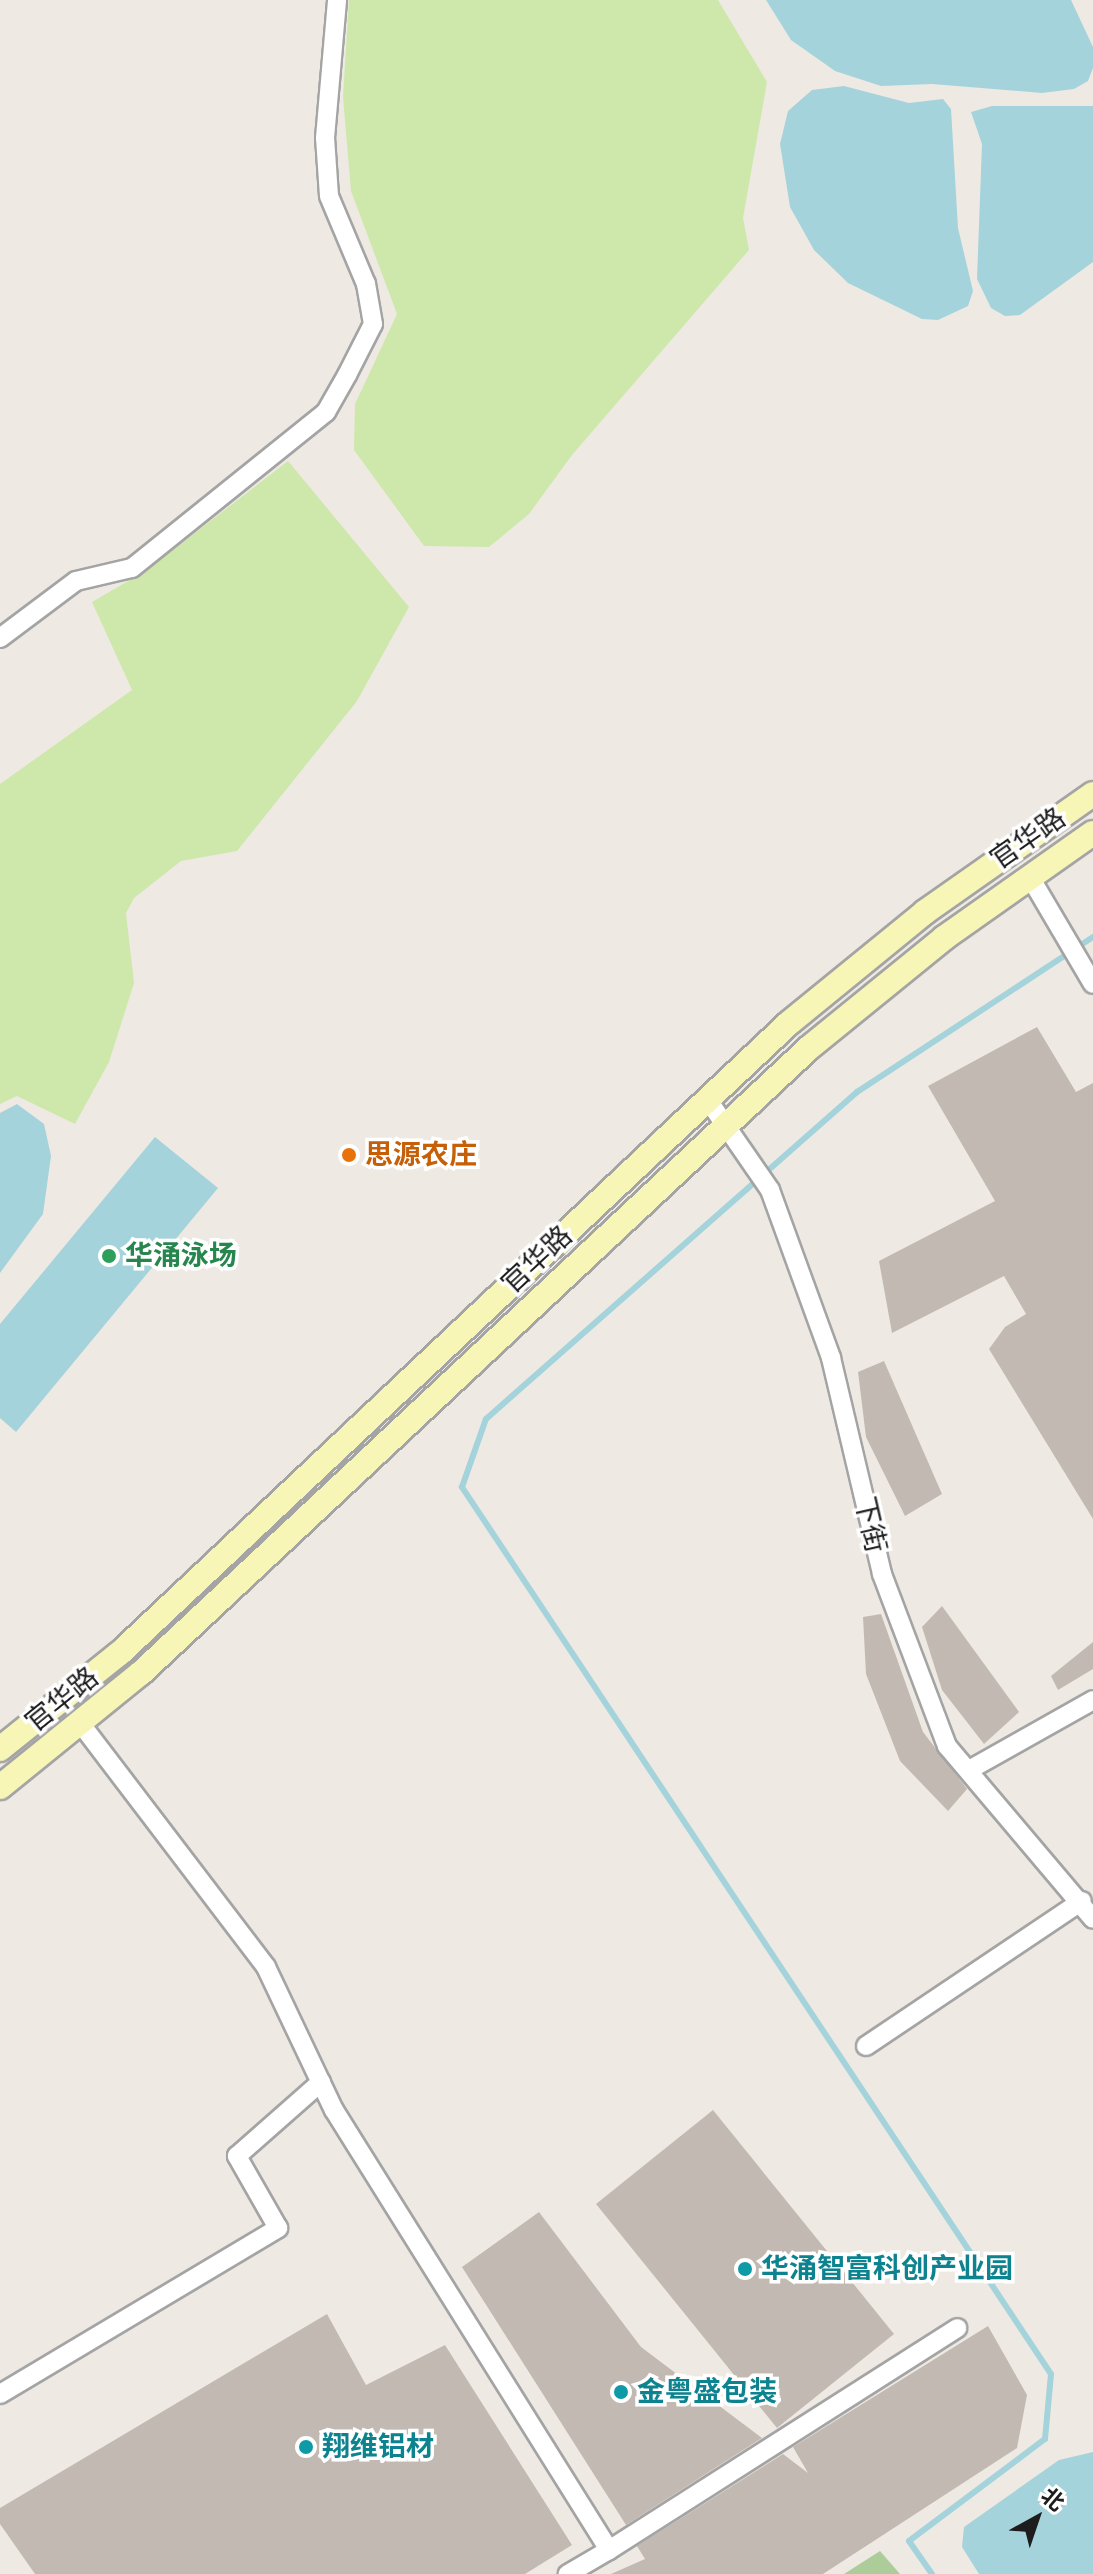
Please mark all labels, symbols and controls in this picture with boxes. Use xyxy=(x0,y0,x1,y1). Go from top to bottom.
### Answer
street label: 官华路 xyxy=(984,801,1072,877)
place label: 思源农庄 xyxy=(365,1138,477,1172)
marker: 思源农庄 xyxy=(340,1146,358,1164)
street label: 官华路 xyxy=(495,1219,579,1301)
place label: 华涌泳场 xyxy=(125,1239,237,1273)
marker: 华涌泳场 xyxy=(100,1247,118,1265)
street label: 下街 xyxy=(847,1494,893,1556)
street label: 官华路 xyxy=(19,1661,105,1739)
place label: 华涌智富科创产业园 xyxy=(761,2252,1013,2286)
marker: 华涌智富科创产业园 xyxy=(736,2260,754,2278)
place label: 金粤盛包装 xyxy=(637,2375,777,2409)
marker: 金粤盛包装 xyxy=(612,2383,630,2401)
place label: 翔维铝材 xyxy=(322,2430,434,2464)
marker: 翔维铝材 xyxy=(297,2438,315,2456)
north arrow xyxy=(997,2478,1077,2558)
text: 北 xyxy=(1036,2483,1069,2517)

